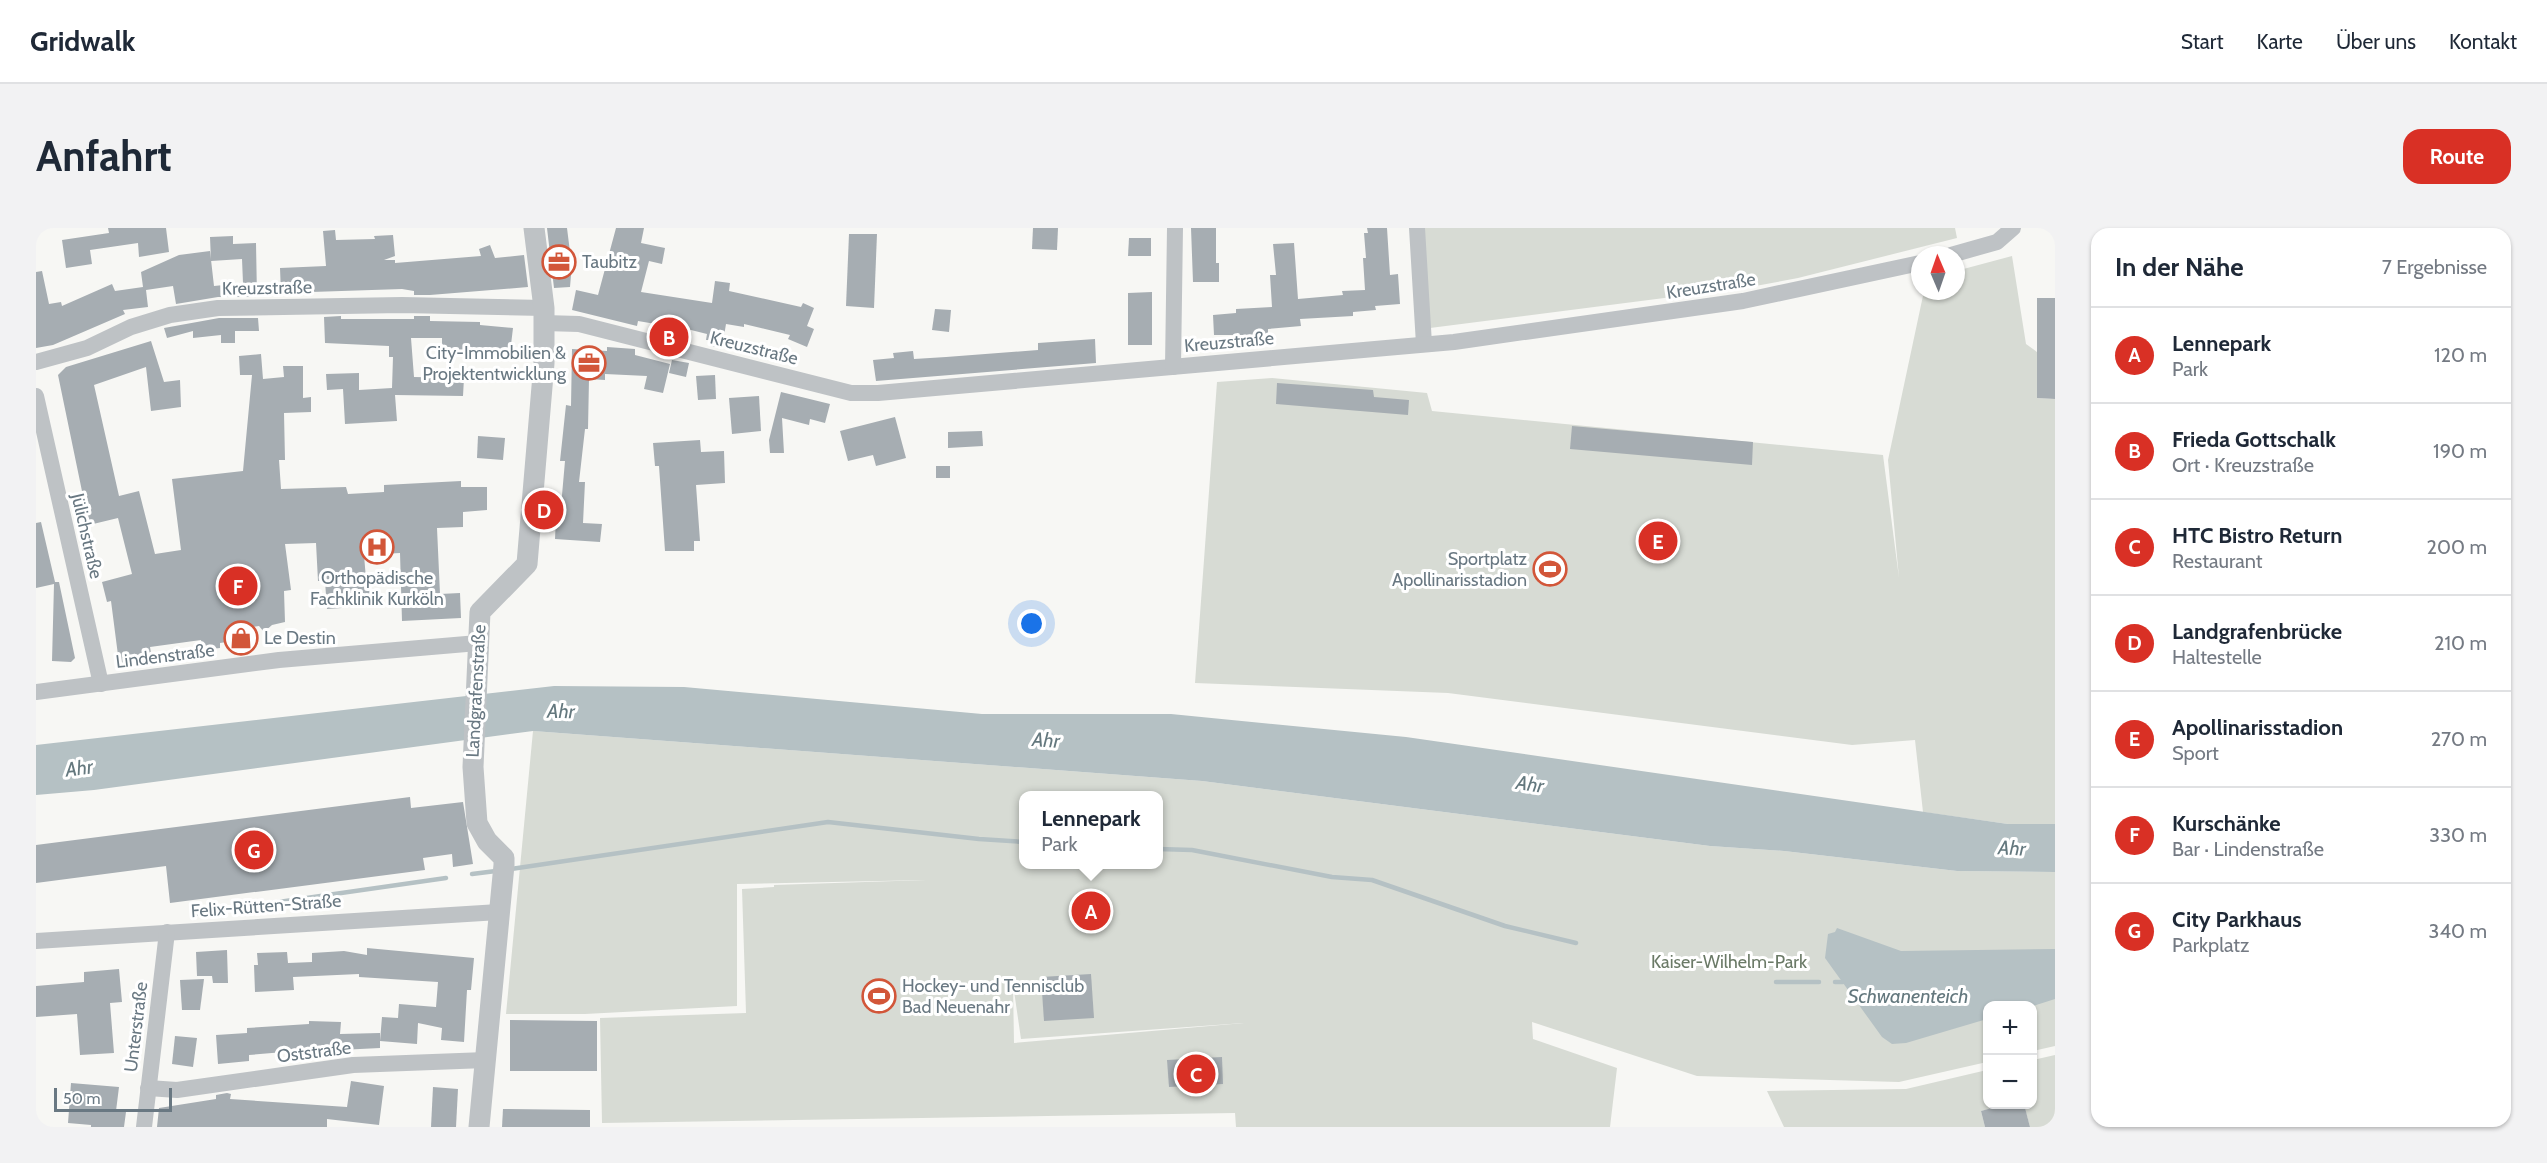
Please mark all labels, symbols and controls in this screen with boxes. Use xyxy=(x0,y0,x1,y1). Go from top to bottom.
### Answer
text: Gridwalk xyxy=(30,24,135,58)
text: Start xyxy=(2181,29,2224,54)
text: Karte xyxy=(2257,29,2303,54)
text: Über uns xyxy=(2336,29,2416,54)
text: Kontakt xyxy=(2449,29,2517,54)
button: Route xyxy=(2403,129,2511,184)
text: Anfahrt xyxy=(36,130,172,182)
office icon: Taubitz xyxy=(541,244,577,280)
north arrow xyxy=(1911,246,1965,300)
place label: Taubitz xyxy=(582,251,637,273)
text: In der Nähe xyxy=(2115,251,2244,283)
text: 7 Ergebnisse xyxy=(2382,255,2487,279)
street label: Kreuzstraße xyxy=(1665,268,1757,304)
street label: Kreuzstraße xyxy=(222,276,312,300)
pin: B xyxy=(650,314,688,360)
street label: Kreuzstraße xyxy=(708,326,800,370)
street label: Kreuzstraße xyxy=(1183,327,1275,357)
text: Lennepark xyxy=(2172,330,2271,357)
place label: City-Immobilien & Projektentwicklung xyxy=(422,342,567,385)
text: A xyxy=(2128,343,2141,367)
text: 120 m xyxy=(2434,343,2487,367)
office icon: City-Immobilien & Projektentwicklung xyxy=(571,345,607,381)
text: Park xyxy=(2172,357,2208,381)
text: Frieda Gottschalk xyxy=(2172,426,2336,453)
text: B xyxy=(2128,439,2141,463)
text: 190 m xyxy=(2433,439,2487,463)
text: Ort · Kreuzstraße xyxy=(2172,453,2314,477)
pin: D xyxy=(524,488,564,532)
street label: Jülichstraße xyxy=(66,490,108,581)
pin: E xyxy=(1638,518,1678,564)
text: HTC Bistro Return xyxy=(2172,522,2342,549)
hospital icon: Orthopädische Fachklinik Kurköln xyxy=(359,529,395,565)
text: C xyxy=(2128,535,2141,559)
text: 200 m xyxy=(2427,535,2487,559)
place label: Sportplatz Apollinarisstadion xyxy=(1392,548,1528,591)
text: Restaurant xyxy=(2172,549,2263,573)
sports icon: Sportplatz Apollinarisstadion xyxy=(1532,551,1568,587)
pin: F xyxy=(218,564,258,608)
place label: Orthopädische Fachklinik Kurköln xyxy=(310,567,444,610)
your location xyxy=(1017,609,1046,638)
text: Landgrafenbrücke xyxy=(2172,618,2342,645)
shop icon: Le Destin xyxy=(223,620,259,656)
street label: Landgrafenstraße xyxy=(462,624,490,758)
place label: Le Destin xyxy=(264,627,336,649)
text: D xyxy=(2127,631,2142,655)
text: 210 m xyxy=(2434,631,2487,655)
street label: Lindenstraße xyxy=(114,639,216,673)
text: Haltestelle xyxy=(2172,645,2262,669)
water label: Ahr xyxy=(546,699,576,723)
text: Apollinarisstadion xyxy=(2172,714,2343,741)
water label: Ahr xyxy=(1030,727,1061,753)
text: E xyxy=(2129,727,2140,751)
text: 270 m xyxy=(2431,727,2487,751)
text: Sport xyxy=(2172,741,2219,765)
water label: Ahr xyxy=(63,754,95,782)
water label: Ahr xyxy=(1513,770,1546,798)
popup xyxy=(1019,791,1163,869)
text: Lennepark xyxy=(1041,805,1141,832)
text: Kurschänke xyxy=(2172,810,2281,837)
text: F xyxy=(2129,823,2140,847)
text: 330 m xyxy=(2429,823,2487,847)
pin: G xyxy=(234,828,274,872)
text: Park xyxy=(1041,832,1077,856)
water label: Ahr xyxy=(1997,835,2027,861)
text: Bar · Lindenstraße xyxy=(2172,837,2324,861)
pin: A xyxy=(1072,888,1110,934)
street label: Felix-Rütten-Straße xyxy=(190,890,342,922)
text: City Parkhaus xyxy=(2172,906,2302,933)
text: G xyxy=(2128,919,2141,943)
text: 340 m xyxy=(2429,919,2487,943)
text: Parkplatz xyxy=(2172,933,2249,957)
park label: Kaiser-Wilhelm-Park xyxy=(1651,951,1808,973)
place label: Hockey- und Tennisclub Bad Neuenahr xyxy=(902,975,1084,1018)
sports icon: Hockey- und Tennisclub Bad Neuenahr xyxy=(861,978,897,1014)
street label: Unterstraße xyxy=(120,981,152,1073)
water label: Schwanenteich xyxy=(1848,984,1968,1008)
map controls xyxy=(1983,1001,2037,1109)
button: + xyxy=(1983,1001,2037,1055)
street label: Oststraße xyxy=(276,1037,352,1067)
pin: C xyxy=(1176,1052,1216,1096)
button: − xyxy=(1983,1055,2037,1109)
scale bar xyxy=(54,1085,172,1112)
text: 50 m xyxy=(63,1089,100,1108)

